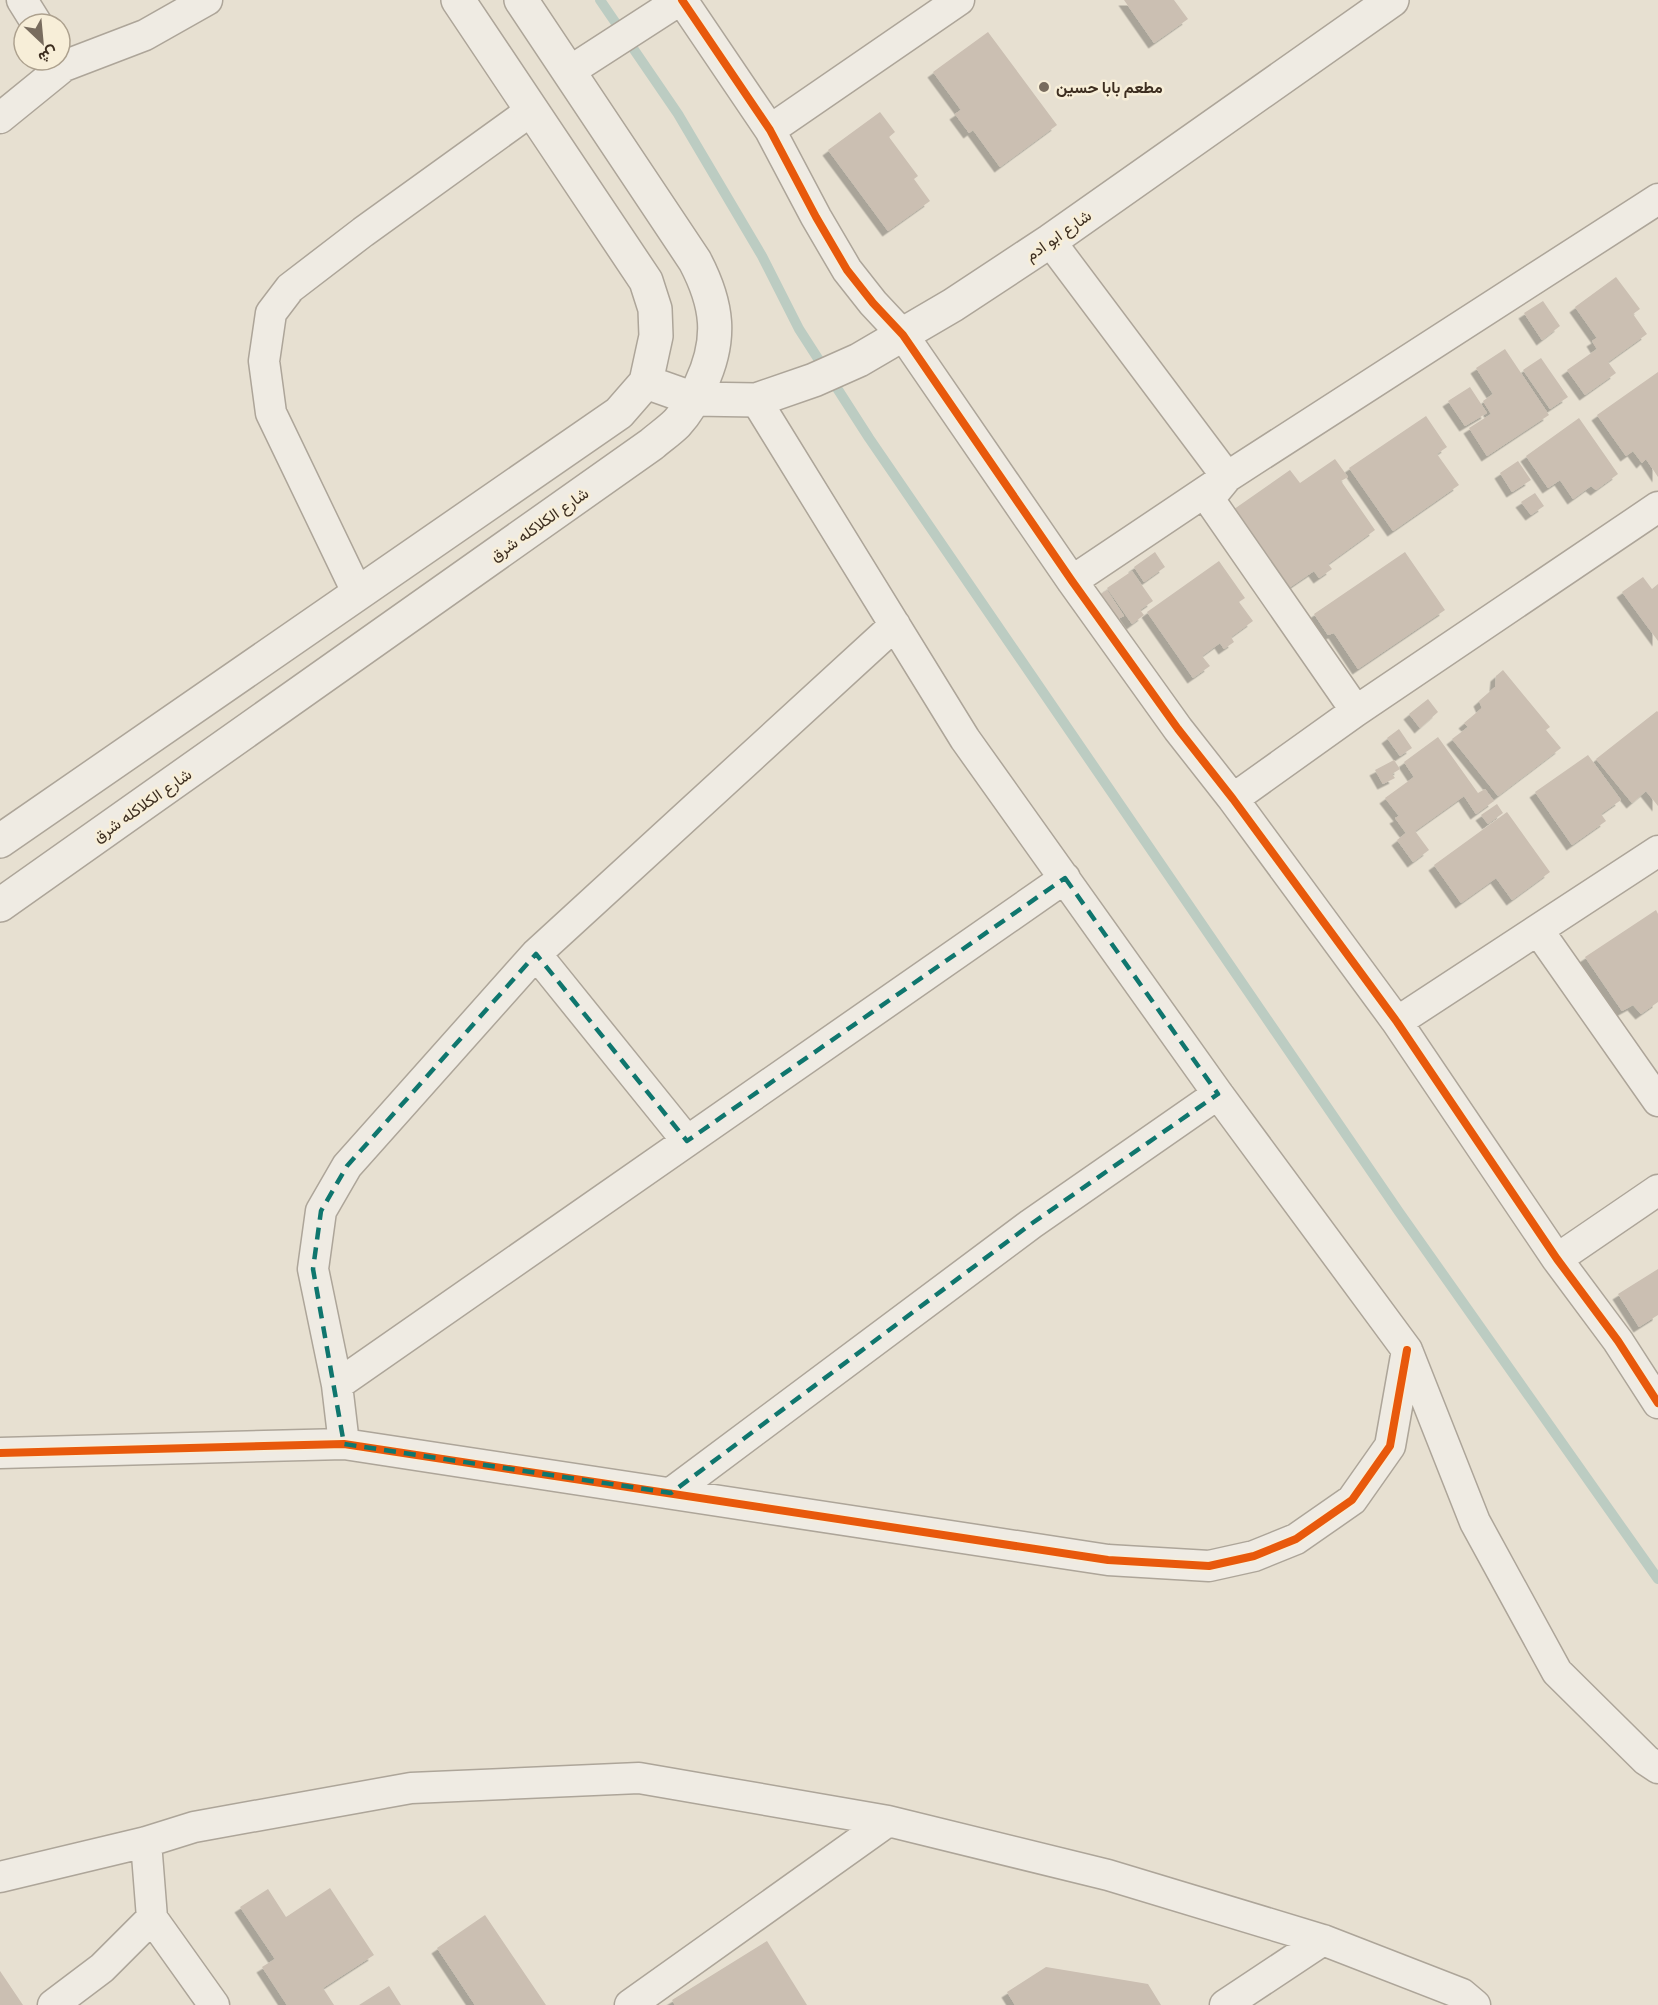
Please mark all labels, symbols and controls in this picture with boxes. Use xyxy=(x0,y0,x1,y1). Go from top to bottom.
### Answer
north arrow xyxy=(12,12,72,72)
text: ش xyxy=(35,41,62,70)
place label: مطعم بابا حسين xyxy=(1056,76,1163,98)
marker: مطعم بابا حسين xyxy=(1037,80,1051,94)
street label: شارع ابو ادم xyxy=(1021,204,1096,267)
street label: شارع الكلاكله شرق xyxy=(485,482,593,567)
street label: شارع الكلاكله شرق xyxy=(88,763,196,848)

